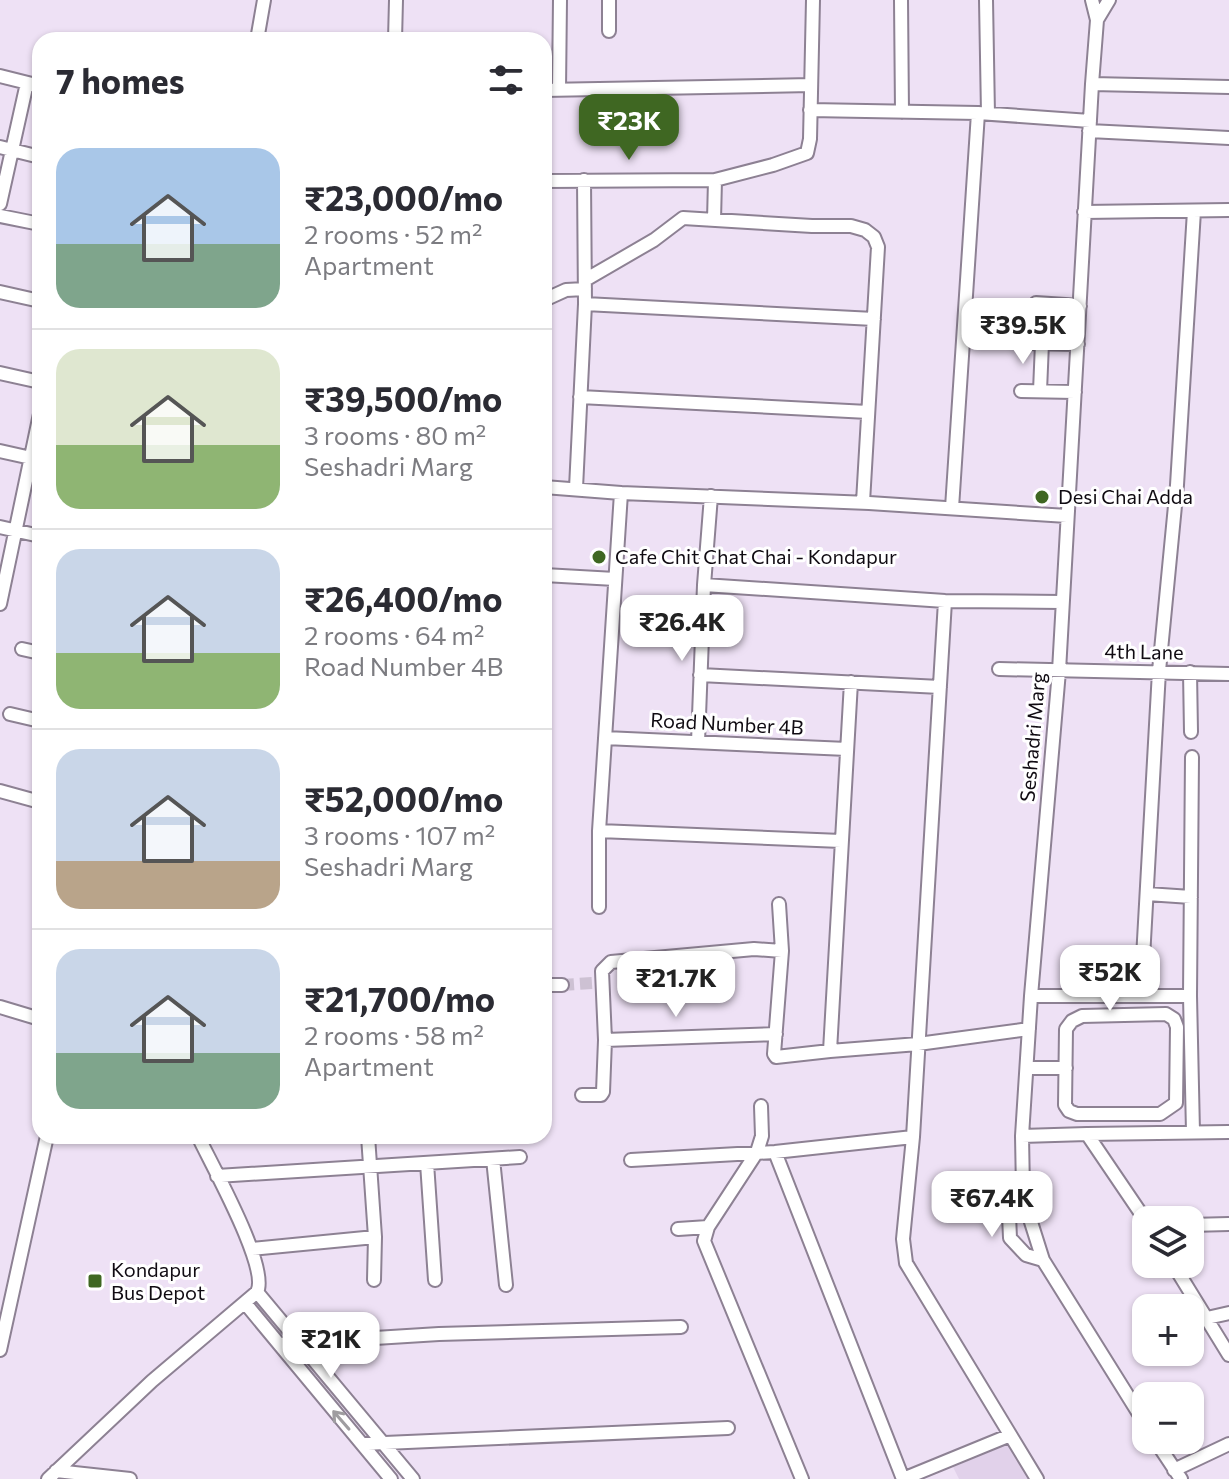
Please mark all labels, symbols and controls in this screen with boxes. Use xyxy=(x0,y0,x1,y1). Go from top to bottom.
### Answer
icon: filters xyxy=(484,58,528,102)
text: 7 homes xyxy=(56,59,185,101)
pin: ₹23K xyxy=(582,94,676,162)
text: ₹23K xyxy=(597,104,661,135)
text: ₹23,000/mo xyxy=(304,176,503,218)
icon: home xyxy=(120,180,216,276)
text: 2 rooms · 52 m² xyxy=(304,218,482,249)
text: Apartment xyxy=(304,249,434,280)
pin: ₹39.5K xyxy=(958,298,1088,366)
text: ₹39.5K xyxy=(979,308,1067,339)
text: ₹39,500/mo xyxy=(304,377,502,419)
icon: home xyxy=(120,381,216,477)
text: 3 rooms · 80 m² xyxy=(304,419,486,450)
text: Seshadri Marg xyxy=(304,450,473,481)
place label: Desi Chai Adda xyxy=(1058,484,1193,508)
marker: Desi Chai Adda xyxy=(1033,488,1051,506)
place label: Cafe Chit Chat Chai - Kondapur xyxy=(615,544,897,568)
marker: Cafe Chit Chat Chai - Kondapur xyxy=(590,548,608,566)
text: ₹26,400/mo xyxy=(304,577,503,619)
icon: home xyxy=(120,581,216,677)
pin: ₹26.4K xyxy=(617,595,747,663)
text: ₹26.4K xyxy=(638,605,726,636)
text: 2 rooms · 64 m² xyxy=(304,619,485,650)
street label: 4th Lane xyxy=(1104,638,1184,664)
text: Road Number 4B xyxy=(304,650,503,681)
street label: Seshadri Marg xyxy=(1014,671,1050,803)
street label: Road Number 4B xyxy=(650,707,804,739)
text: ₹52,000/mo xyxy=(304,777,503,819)
icon: home xyxy=(120,781,216,877)
text: 3 rooms · 107 m² xyxy=(304,819,495,850)
text: Seshadri Marg xyxy=(304,850,473,881)
pin: ₹52K xyxy=(1063,945,1157,1013)
pin: ₹21.7K xyxy=(611,951,741,1019)
text: ₹52K xyxy=(1078,955,1142,986)
text: ₹21.7K xyxy=(635,961,717,992)
text: ₹21,700/mo xyxy=(304,977,495,1019)
icon: home xyxy=(120,981,216,1077)
text: 2 rooms · 58 m² xyxy=(304,1019,484,1050)
text: Apartment xyxy=(304,1050,434,1081)
pin: ₹67.4K xyxy=(927,1171,1057,1239)
text: ₹67.4K xyxy=(950,1181,1034,1212)
map controls xyxy=(1132,1206,1204,1454)
button: layers xyxy=(1132,1206,1204,1278)
place label: Kondapur Bus Depot xyxy=(111,1257,205,1304)
marker: Kondapur Bus Depot xyxy=(86,1272,104,1290)
button: + xyxy=(1132,1294,1204,1366)
pin: ₹21K xyxy=(284,1312,378,1380)
text: ₹21K xyxy=(301,1322,361,1353)
button: − xyxy=(1132,1382,1204,1454)
one-way arrow xyxy=(332,1410,350,1430)

